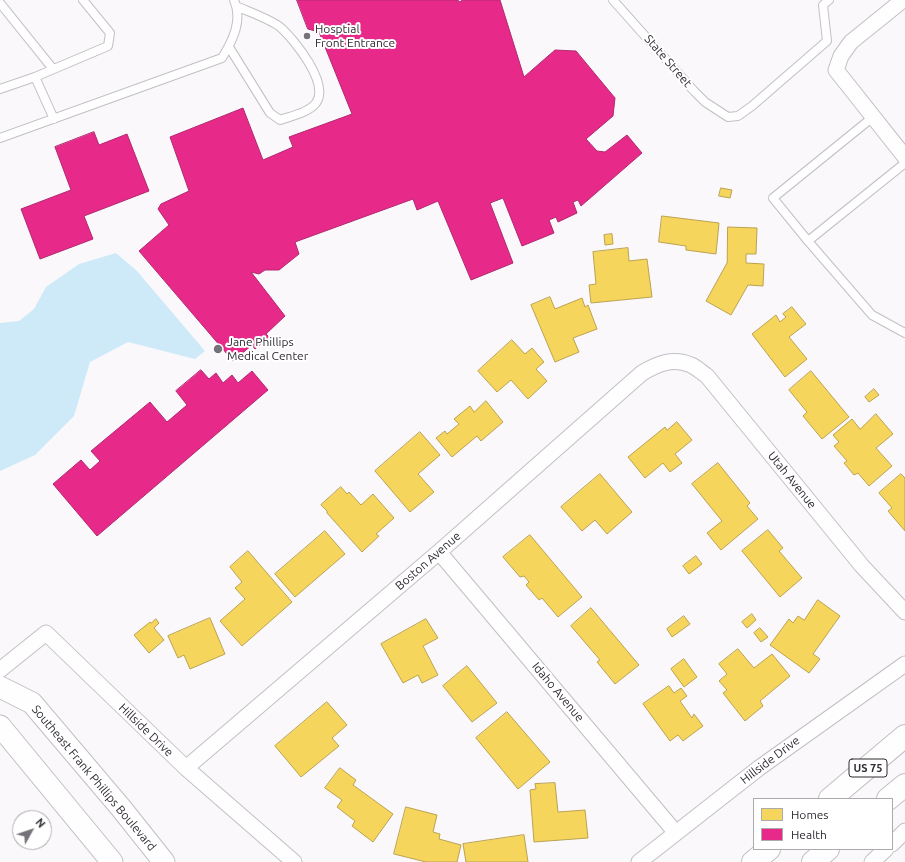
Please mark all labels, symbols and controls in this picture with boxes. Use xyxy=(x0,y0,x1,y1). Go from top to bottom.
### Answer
place label: Hosptial Front Entrance xyxy=(315,22,395,50)
marker: Hosptial Front Entrance xyxy=(302,31,312,41)
street label: State Street xyxy=(641,32,695,90)
place label: Jane Phillips Medical Center xyxy=(227,335,308,363)
marker: Jane Phillips Medical Center xyxy=(212,343,224,355)
street label: Utah Avenue xyxy=(765,449,819,511)
street label: Boston Avenue xyxy=(392,529,464,593)
street label: Idaho Avenue xyxy=(529,659,587,725)
street label: Hillside Drive xyxy=(116,700,176,760)
street label: Southeast Frank Phillips Boulevard xyxy=(29,702,159,854)
street label: Hillside Drive xyxy=(738,733,802,787)
road number: US 75 xyxy=(849,759,887,777)
legend xyxy=(753,798,893,850)
text: Homes xyxy=(791,808,829,821)
north arrow xyxy=(12,810,52,850)
text: N xyxy=(33,816,48,830)
text: Health xyxy=(791,828,827,841)

